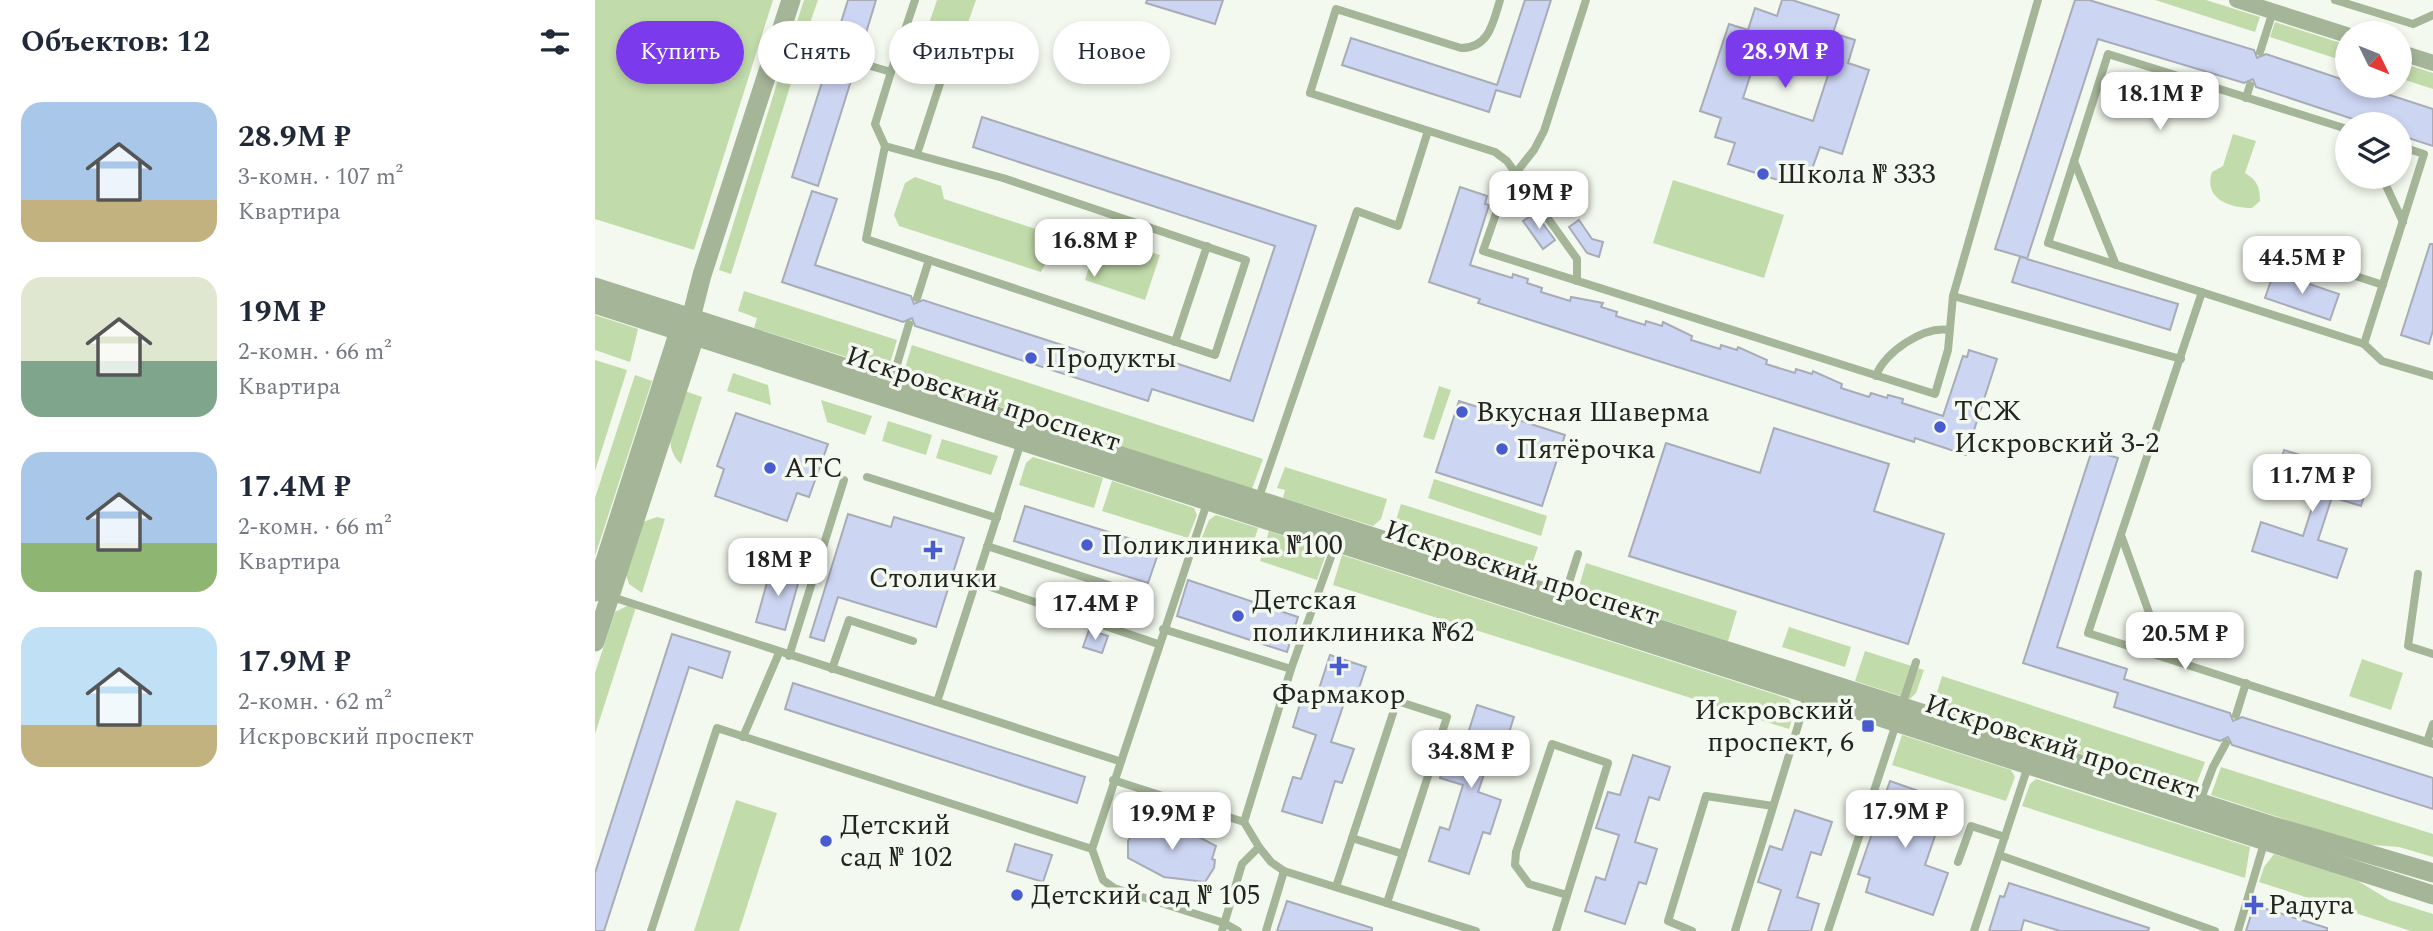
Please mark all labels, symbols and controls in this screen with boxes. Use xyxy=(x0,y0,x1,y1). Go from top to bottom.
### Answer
text: Объектов: 12 xyxy=(21,19,210,65)
chip: Купить xyxy=(616,21,744,84)
chip: Снять xyxy=(758,21,875,84)
chip: Фильтры xyxy=(889,21,1039,84)
chip: Новое xyxy=(1053,21,1170,84)
north arrow xyxy=(2335,21,2411,98)
map controls xyxy=(2335,21,2412,189)
icon: filters xyxy=(536,23,574,61)
pin: 28.9M ₽ xyxy=(1720,31,1850,90)
text: 28.9M ₽ xyxy=(1742,35,1828,70)
pin: 18.1M ₽ xyxy=(2095,72,2225,132)
text: 18.1M ₽ xyxy=(2117,77,2203,112)
button: layers xyxy=(2335,112,2412,189)
text: 28.9M ₽ xyxy=(238,114,351,160)
icon: home xyxy=(77,130,161,214)
place label: Школа № 333 xyxy=(1777,153,1936,196)
text: 3-комн. · 107 m² xyxy=(238,160,403,195)
marker: Школа № 333 xyxy=(1755,166,1771,182)
pin: 19M ₽ xyxy=(1490,172,1588,231)
text: 19M ₽ xyxy=(1505,176,1573,211)
text: Квартира xyxy=(238,195,341,230)
pin: 16.8M ₽ xyxy=(1029,219,1159,279)
text: 16.8M ₽ xyxy=(1051,224,1137,259)
pin: 44.5M ₽ xyxy=(2237,236,2367,296)
text: 44.5M ₽ xyxy=(2259,241,2345,276)
text: 19M ₽ xyxy=(238,289,326,335)
icon: home xyxy=(77,305,161,389)
street label: Искровский проспект xyxy=(840,334,1126,464)
text: 2-комн. · 66 m² xyxy=(238,335,392,370)
place label: Продукты xyxy=(1045,337,1177,380)
marker: Продукты xyxy=(1023,350,1039,366)
text: Квартира xyxy=(238,370,341,405)
place label: ТСЖ Искровский 3-2 xyxy=(1954,390,2159,465)
place label: Вкусная Шаверма xyxy=(1476,391,1710,434)
marker: Вкусная Шаверма xyxy=(1454,404,1470,420)
marker: ТСЖ Искровский 3-2 xyxy=(1932,419,1948,435)
place label: Пятёрочка xyxy=(1516,428,1656,471)
marker: Пятёрочка xyxy=(1494,441,1510,457)
place label: АТС xyxy=(784,447,843,490)
pin: 11.7M ₽ xyxy=(2247,454,2377,514)
text: 11.7M ₽ xyxy=(2269,459,2355,494)
marker: АТС xyxy=(762,460,778,476)
text: 17.4M ₽ xyxy=(238,464,351,510)
icon: home xyxy=(77,480,161,564)
street label: Искровский проспект xyxy=(1379,508,1665,638)
text: 2-комн. · 66 m² xyxy=(238,510,392,545)
place label: Поликлиника №100 xyxy=(1101,524,1343,567)
marker: Поликлиника №100 xyxy=(1079,537,1095,553)
pin: 18M ₽ xyxy=(729,538,827,598)
marker: Столички xyxy=(925,542,941,558)
text: 18M ₽ xyxy=(744,543,812,578)
text: Квартира xyxy=(238,545,341,580)
place label: Столички xyxy=(869,557,997,600)
place label: Детская поликлиника №62 xyxy=(1252,579,1474,654)
pin: 17.4M ₽ xyxy=(1030,582,1160,642)
text: 17.4M ₽ xyxy=(1052,587,1138,622)
marker: Детская поликлиника №62 xyxy=(1230,608,1246,624)
pin: 20.5M ₽ xyxy=(2120,612,2250,672)
text: 20.5M ₽ xyxy=(2142,617,2228,652)
text: 17.9M ₽ xyxy=(238,639,351,685)
icon: home xyxy=(77,655,161,739)
marker: Фармакор xyxy=(1331,658,1347,674)
place label: Фармакор xyxy=(1273,673,1405,716)
street label: Искровский проспект xyxy=(1919,682,2205,812)
text: 2-комн. · 62 m² xyxy=(238,685,392,720)
place label: Искровский проспект, 6 xyxy=(1694,689,1854,764)
marker: Искровский проспект, 6 xyxy=(1860,718,1876,734)
text: Искровский проспект xyxy=(238,720,474,755)
pin: 34.8M ₽ xyxy=(1406,730,1536,790)
text: 34.8M ₽ xyxy=(1428,735,1514,770)
pin: 17.9M ₽ xyxy=(1840,790,1970,850)
pin: 19.9M ₽ xyxy=(1107,792,1237,852)
text: 17.9M ₽ xyxy=(1862,795,1948,830)
text: 19.9M ₽ xyxy=(1129,797,1215,832)
place label: Детский сад № 102 xyxy=(840,804,952,879)
marker: Детский сад № 102 xyxy=(818,833,834,849)
place label: Детский сад № 105 xyxy=(1031,874,1260,917)
place label: Радуга xyxy=(2268,884,2354,927)
marker: Детский сад № 105 xyxy=(1009,887,1025,903)
marker: Радуга xyxy=(2246,897,2262,913)

